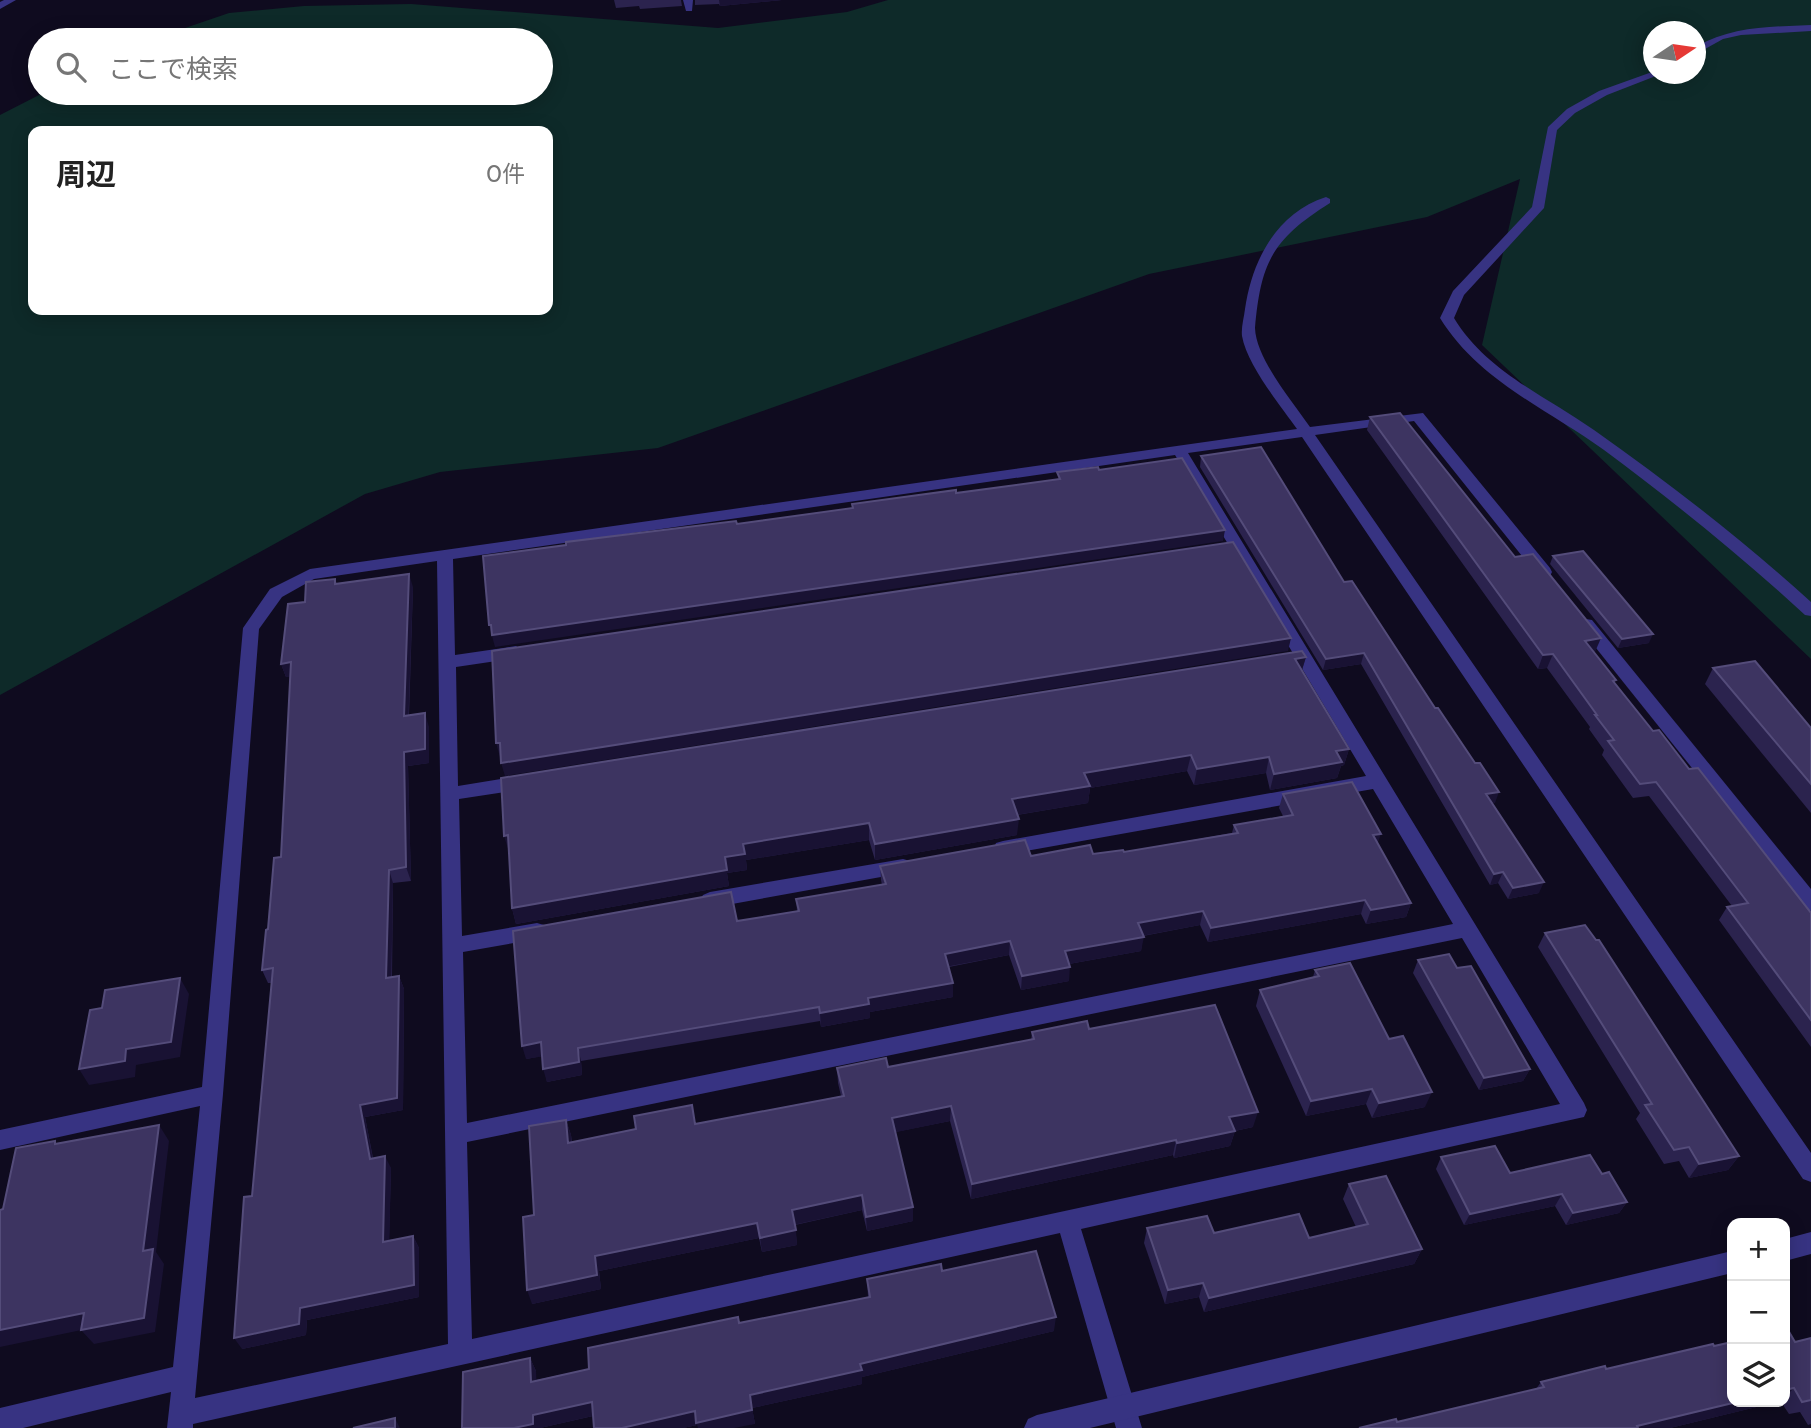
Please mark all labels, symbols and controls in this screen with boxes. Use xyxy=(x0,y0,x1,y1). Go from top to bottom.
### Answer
north arrow xyxy=(1643,21,1706,84)
search box xyxy=(28,28,553,105)
icon: search xyxy=(52,48,90,86)
text: ここで検索 xyxy=(108,53,238,85)
text: 周辺 xyxy=(56,156,116,193)
text: 0件 xyxy=(486,160,525,188)
map controls xyxy=(1727,1218,1790,1407)
button: + xyxy=(1727,1218,1790,1281)
button: − xyxy=(1727,1281,1790,1344)
button: layers xyxy=(1727,1344,1790,1407)

